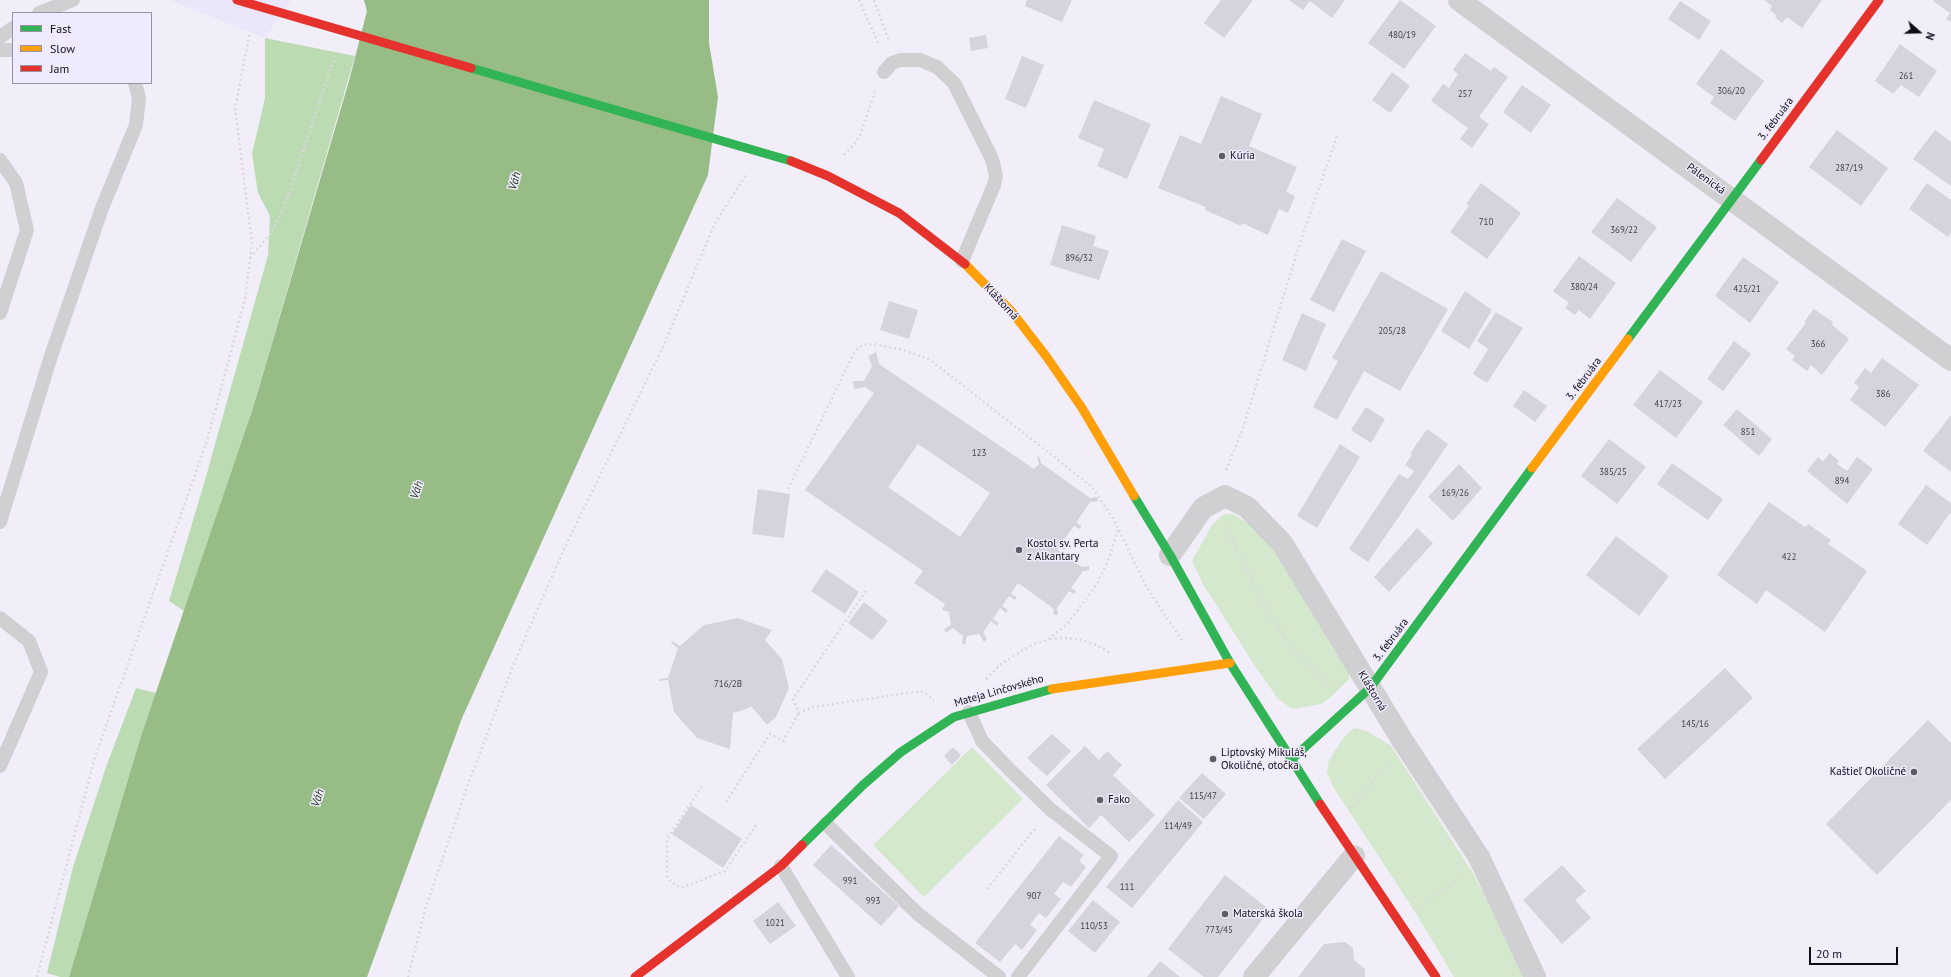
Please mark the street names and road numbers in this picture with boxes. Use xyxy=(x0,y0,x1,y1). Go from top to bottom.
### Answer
street label: 3. februára xyxy=(1756,95,1796,143)
street label: Pálenická xyxy=(1684,161,1728,197)
street label: Kláštorná xyxy=(981,281,1021,323)
street label: 3. februára xyxy=(1564,355,1604,403)
street label: 3. februára xyxy=(1371,616,1411,664)
street label: Kláštorná xyxy=(1355,668,1389,714)
street label: Mateja Linčovského xyxy=(953,672,1045,710)

